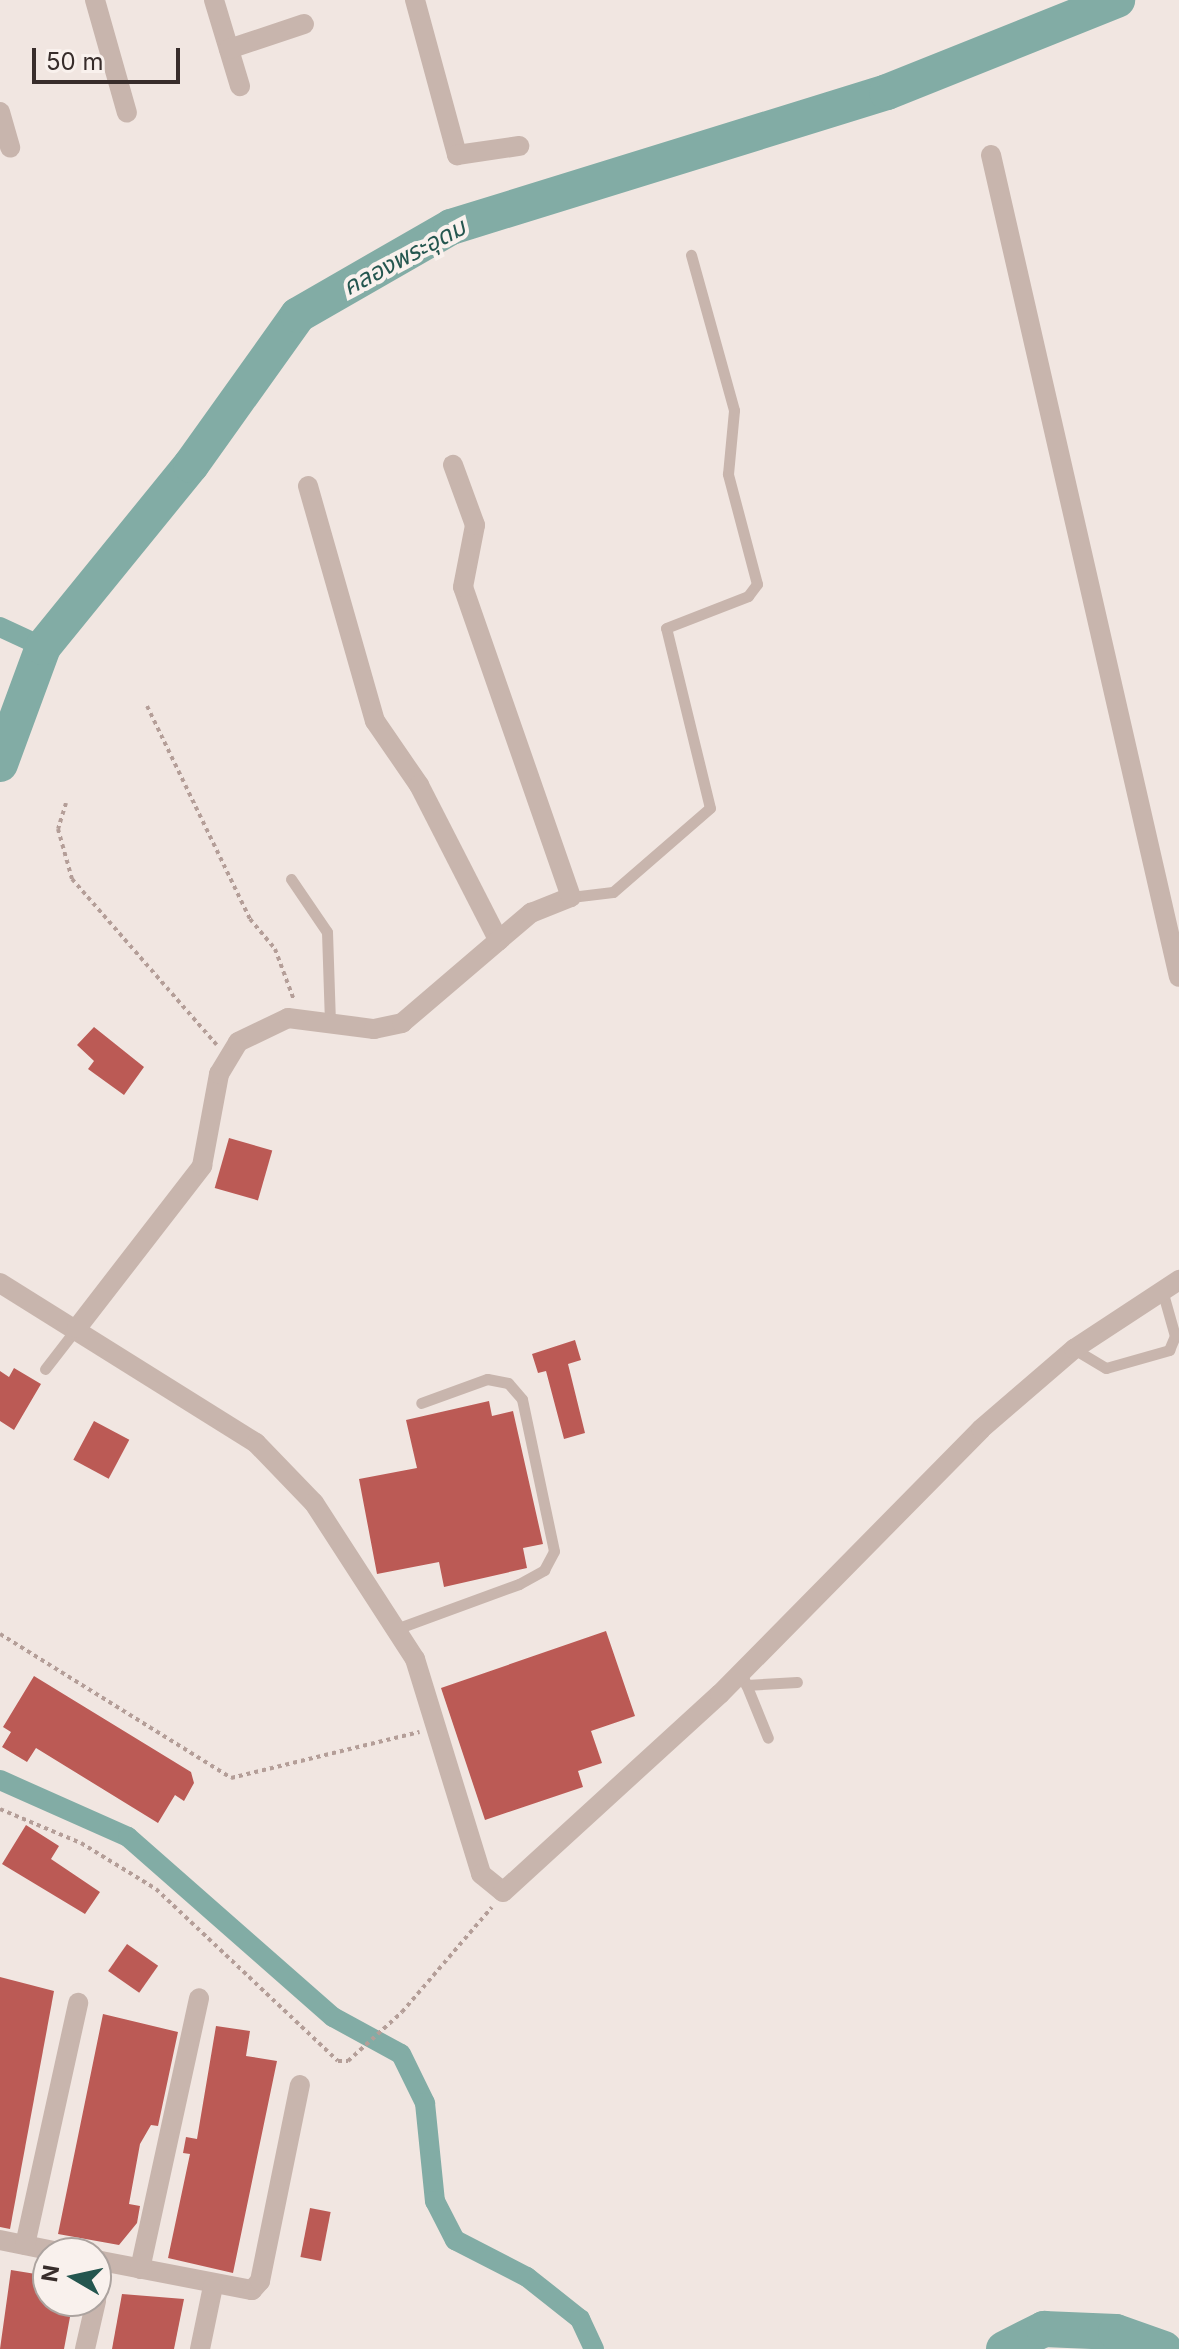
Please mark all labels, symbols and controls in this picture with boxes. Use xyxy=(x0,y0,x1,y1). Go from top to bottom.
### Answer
scale bar xyxy=(36,32,184,82)
text: 50 m xyxy=(46,47,104,76)
water label: คลองพระอุดม xyxy=(338,213,470,301)
north arrow xyxy=(32,2237,112,2317)
text: N xyxy=(36,2263,64,2284)

